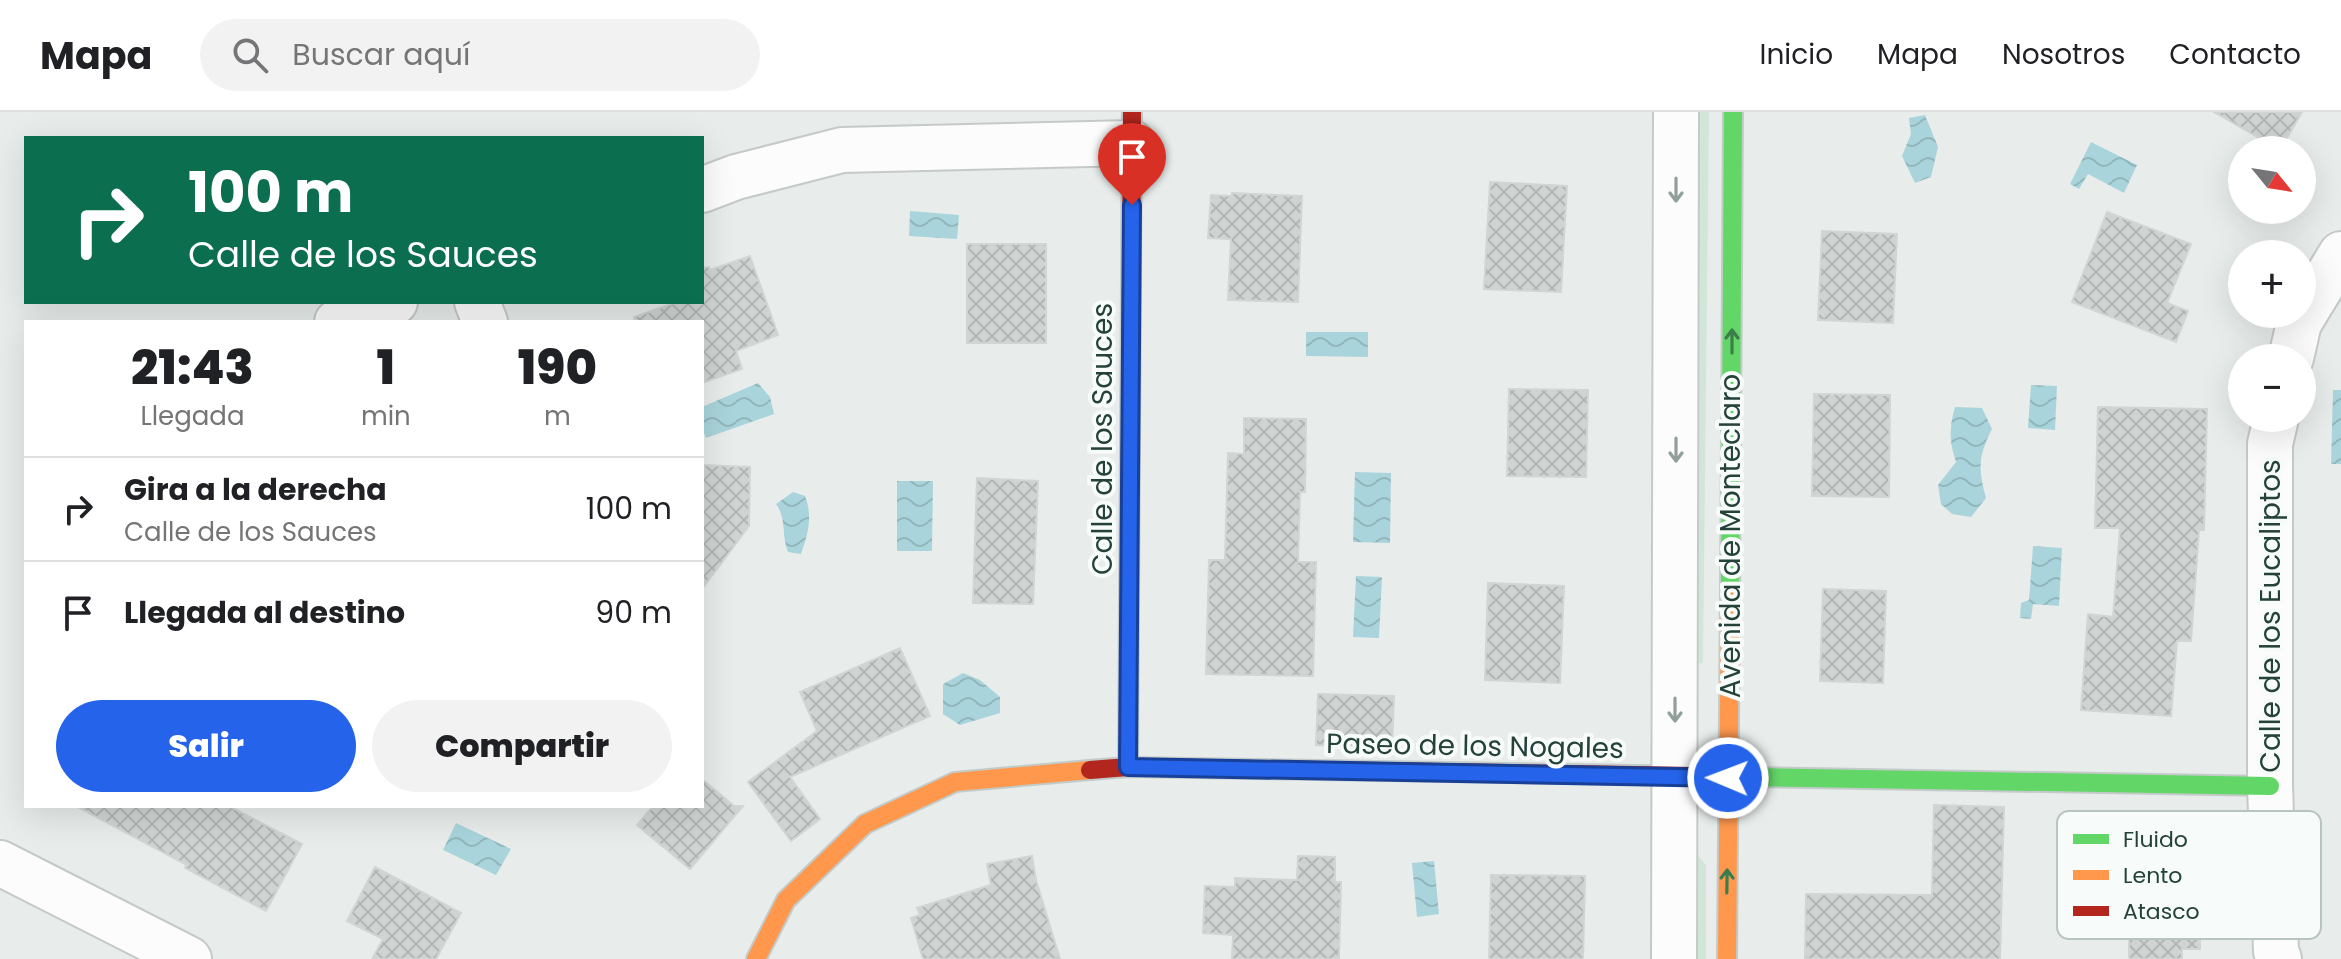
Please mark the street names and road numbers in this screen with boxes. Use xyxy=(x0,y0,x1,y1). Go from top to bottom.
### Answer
street label: Calle de los Sauces xyxy=(1083,303,1122,575)
street label: Avenida de Monteclaro xyxy=(1711,374,1750,698)
street label: Calle de los Eucaliptos xyxy=(2251,459,2290,773)
street label: Paseo de los Nogales xyxy=(1326,724,1624,768)

